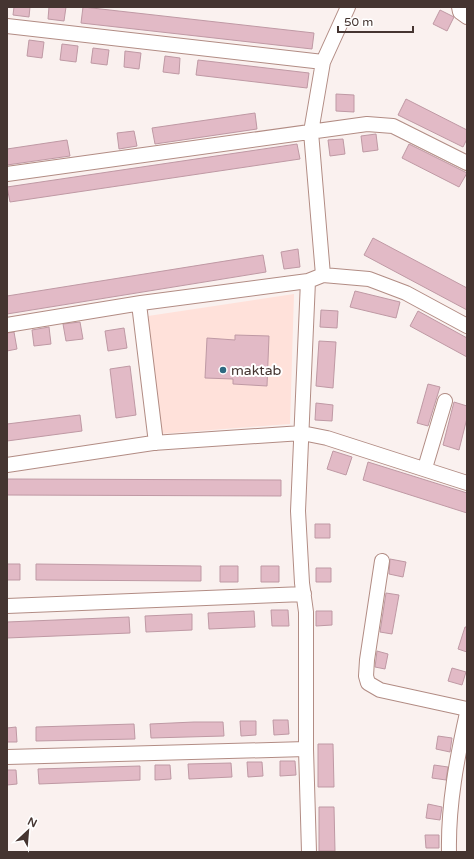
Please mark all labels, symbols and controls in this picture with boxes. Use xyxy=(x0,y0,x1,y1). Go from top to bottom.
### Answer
scale bar xyxy=(338,8,413,34)
text: 50 m xyxy=(344,15,373,29)
place label: maktab xyxy=(231,362,282,379)
marker: maktab xyxy=(218,365,228,375)
north arrow xyxy=(8,811,48,851)
text: N xyxy=(25,815,39,830)

